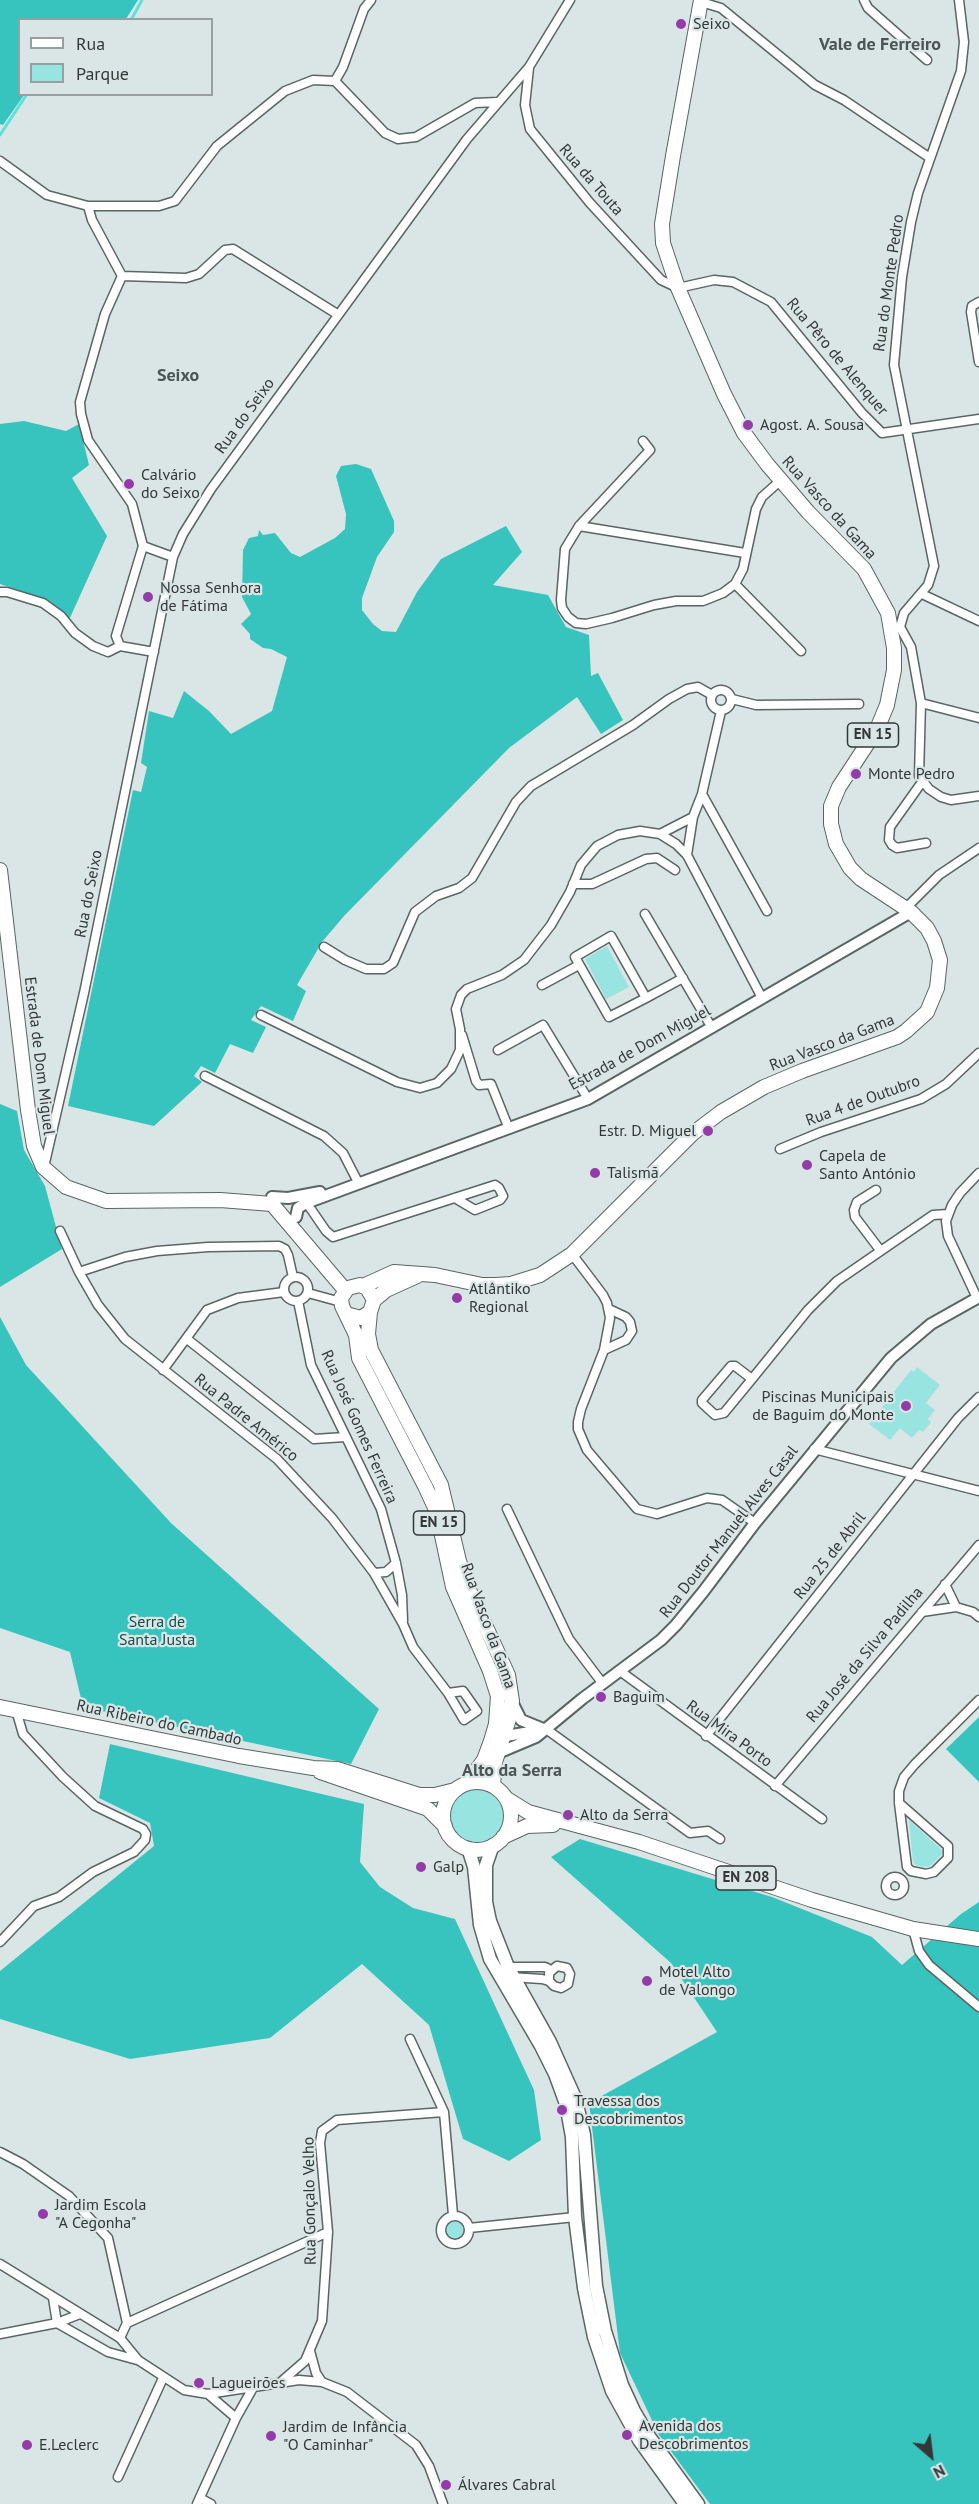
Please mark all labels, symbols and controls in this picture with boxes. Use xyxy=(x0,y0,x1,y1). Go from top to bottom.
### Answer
place label: Seixo xyxy=(693,14,730,34)
marker: Seixo xyxy=(674,17,688,31)
legend xyxy=(18,18,213,96)
text: Rua xyxy=(76,32,105,55)
district label: Vale de Ferreiro xyxy=(819,34,941,56)
text: Parque xyxy=(76,62,129,85)
street label: Rua da Touta xyxy=(555,140,627,220)
street label: Rua do Monte Pedro xyxy=(870,213,908,353)
street label: Rua Pêro de Alenquer xyxy=(782,294,892,420)
district label: Seixo xyxy=(157,365,199,387)
street label: Rua do Seixo xyxy=(211,374,279,458)
place label: Agost. A. Sousa xyxy=(760,415,864,435)
marker: Agost. A. Sousa xyxy=(741,418,755,432)
street label: Rua Vasco da Gama xyxy=(778,452,880,564)
place label: Calvário do Seixo xyxy=(141,465,200,503)
marker: Calvário do Seixo xyxy=(122,477,136,491)
place label: Nossa Senhora de Fátima xyxy=(160,578,261,616)
marker: Nossa Senhora de Fátima xyxy=(141,590,155,604)
road number: EN 15 xyxy=(848,723,898,747)
place label: Monte Pedro xyxy=(868,764,955,784)
marker: Monte Pedro xyxy=(849,767,863,781)
street label: Rua do Seixo xyxy=(71,848,107,940)
street label: Estrada de Dom Miguel xyxy=(20,976,58,1136)
street label: Estrada de Dom Miguel xyxy=(566,1001,714,1095)
street label: Rua Vasco da Gama xyxy=(767,1010,897,1076)
street label: Rua 4 de Outubro xyxy=(803,1071,923,1131)
place label: Estr. D. Miguel xyxy=(598,1121,696,1141)
marker: Estr. D. Miguel xyxy=(701,1124,715,1138)
place label: Capela de Santo António xyxy=(819,1146,916,1184)
marker: Capela de Santo António xyxy=(800,1158,814,1172)
place label: Talismã xyxy=(607,1163,659,1183)
marker: Talismã xyxy=(588,1166,602,1180)
place label: Atlântiko Regional xyxy=(469,1279,531,1317)
marker: Atlântiko Regional xyxy=(450,1291,464,1305)
street label: Rua José Gomes Ferreira xyxy=(316,1347,402,1507)
street label: Rua Padre Américo xyxy=(190,1370,302,1466)
place label: Piscinas Municipais de Baguim do Monte xyxy=(752,1387,894,1425)
marker: Piscinas Municipais de Baguim do Monte xyxy=(899,1399,913,1413)
street label: Rua Doutor Manuel Alves Casal xyxy=(656,1442,802,1622)
street label: Rua 25 de Abril xyxy=(790,1509,870,1603)
road number: EN 15 xyxy=(414,1511,464,1535)
street label: Rua Vasco da Gama xyxy=(456,1561,520,1691)
street label: Rua José da Silva Padilha xyxy=(803,1583,927,1727)
park label: Serra de Santa Justa xyxy=(119,1612,195,1650)
place label: Baguim xyxy=(613,1687,665,1707)
marker: Baguim xyxy=(594,1690,608,1704)
street label: Rua Ribeiro do Cambado xyxy=(75,1696,243,1750)
street label: Rua Mira Porto xyxy=(682,1696,776,1772)
district label: Alto da Serra xyxy=(462,1760,562,1782)
place label: Alto da Serra xyxy=(580,1805,668,1825)
marker: Alto da Serra xyxy=(561,1808,575,1822)
place label: Galp xyxy=(433,1857,464,1877)
marker: Galp xyxy=(414,1860,428,1874)
road number: EN 208 xyxy=(716,1866,776,1890)
place label: Motel Alto de Valongo xyxy=(659,1962,735,2000)
marker: Motel Alto de Valongo xyxy=(640,1974,654,1988)
place label: Travessa dos Descobrimentos xyxy=(574,2091,684,2129)
marker: Travessa dos Descobrimentos xyxy=(555,2103,569,2117)
street label: Rua Gonçalo Velho xyxy=(299,2137,321,2265)
place label: Jardim Escola "A Cegonha" xyxy=(55,2195,147,2233)
marker: Jardim Escola "A Cegonha" xyxy=(36,2207,50,2221)
place label: Lagueirões xyxy=(211,2373,285,2393)
marker: Lagueirões xyxy=(192,2376,206,2390)
place label: Avenida dos Descobrimentos xyxy=(639,2416,749,2454)
place label: Jardim de Infância "O Caminhar" xyxy=(283,2417,407,2455)
north arrow xyxy=(901,2426,961,2486)
marker: Avenida dos Descobrimentos xyxy=(620,2428,634,2442)
marker: Jardim de Infância "O Caminhar" xyxy=(264,2429,278,2443)
place label: E.Leclerc xyxy=(39,2435,99,2455)
marker: E.Leclerc xyxy=(20,2438,34,2452)
text: N xyxy=(930,2461,949,2483)
place label: Álvares Cabral xyxy=(458,2475,556,2495)
marker: Álvares Cabral xyxy=(439,2478,453,2492)

